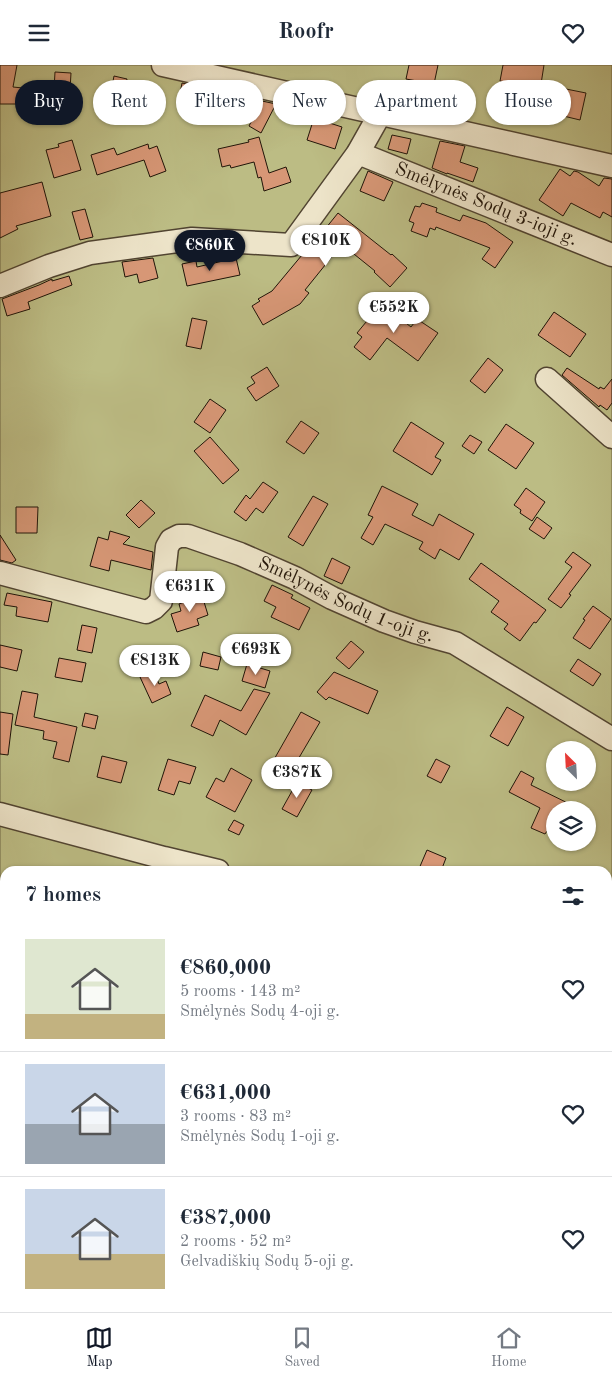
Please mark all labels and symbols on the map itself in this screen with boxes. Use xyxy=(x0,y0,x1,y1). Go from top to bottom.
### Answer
street label: Smėlynės Sodų 3-ioji g. xyxy=(392,159,580,250)
pin: €810K xyxy=(291,225,361,267)
pin: €860K xyxy=(175,229,245,272)
pin: €552K xyxy=(359,291,429,334)
street label: Smėlynės Sodų 1-oji g. xyxy=(255,554,436,646)
pin: €631K xyxy=(155,571,225,613)
pin: €693K xyxy=(221,633,291,676)
pin: €813K xyxy=(120,645,190,687)
north arrow xyxy=(546,741,596,791)
pin: €387K xyxy=(262,757,332,799)

